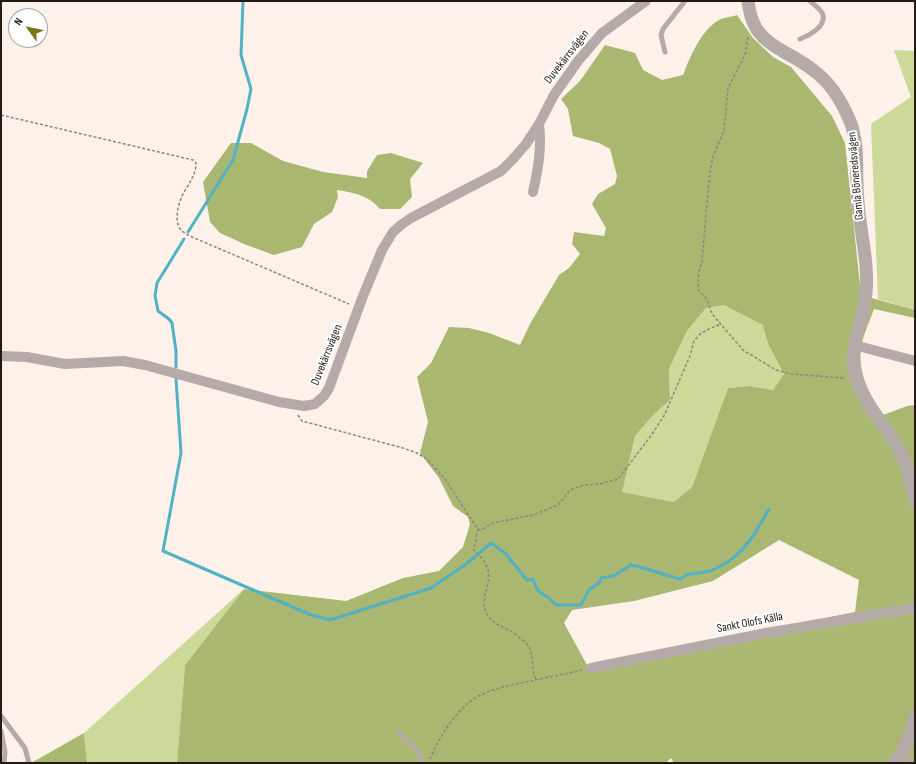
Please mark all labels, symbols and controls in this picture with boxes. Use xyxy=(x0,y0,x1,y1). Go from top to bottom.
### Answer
north arrow xyxy=(8,8,48,48)
text: N xyxy=(11,16,25,28)
street label: Duvekärrsvägen xyxy=(542,27,592,87)
street label: Gamla Böneredsvägen xyxy=(845,131,867,221)
street label: Duvekärrsvägen xyxy=(308,323,346,387)
street label: Sankt Olofs Källa xyxy=(716,610,784,636)

